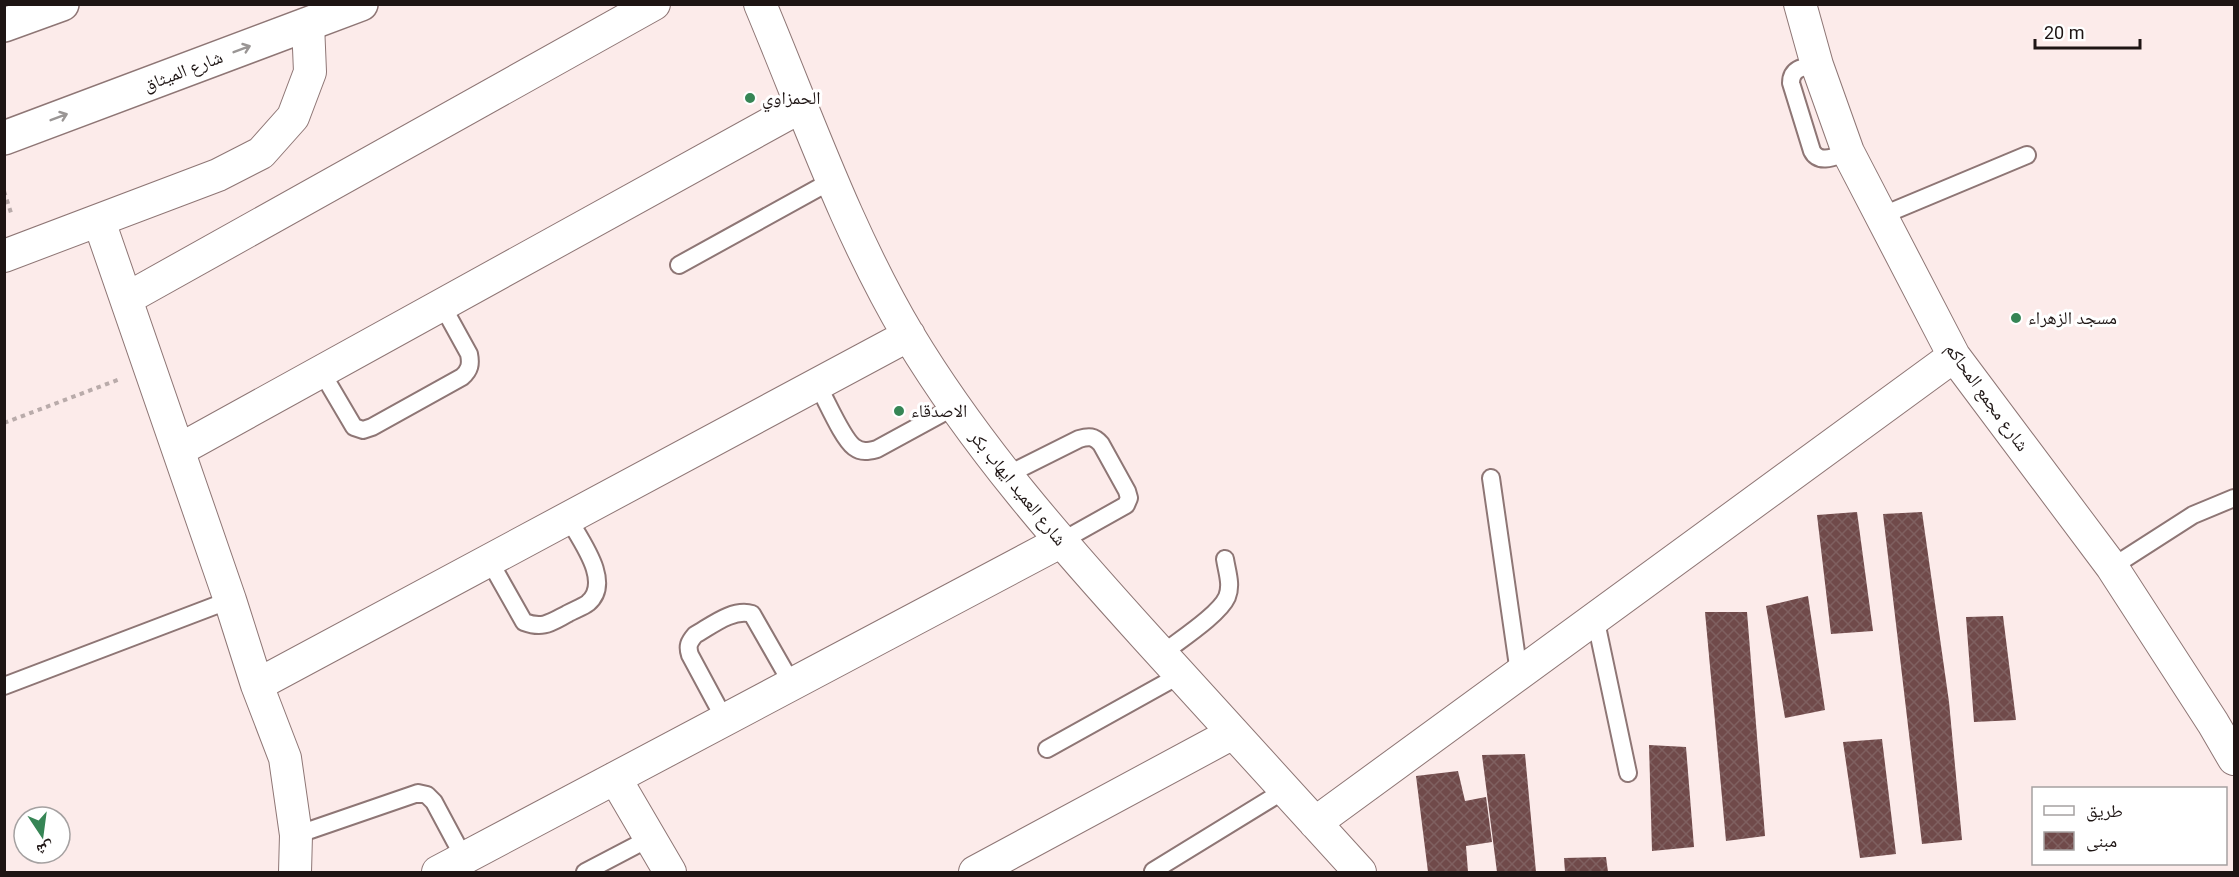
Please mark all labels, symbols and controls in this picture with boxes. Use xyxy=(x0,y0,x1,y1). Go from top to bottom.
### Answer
scale bar xyxy=(2035,12,2140,50)
text: 20 m xyxy=(2044,22,2084,43)
one-way arrow xyxy=(232,42,251,53)
street label: شارع الميثاق xyxy=(140,46,226,96)
place label: الحمزاوي xyxy=(762,87,821,113)
marker: الحمزاوي xyxy=(743,91,757,105)
one-way arrow xyxy=(49,111,68,122)
place label: مسجد الزهراء xyxy=(2028,307,2117,328)
marker: مسجد الزهراء xyxy=(2009,311,2023,325)
street label: شارع مجمع المحاكم xyxy=(1940,339,2034,456)
place label: الاصدقاء xyxy=(911,400,967,421)
marker: الاصدقاء xyxy=(892,404,906,418)
street label: شارع العميد ايهاب بكر xyxy=(964,425,1071,550)
legend xyxy=(2032,787,2227,865)
text: طريق xyxy=(2086,800,2123,822)
north arrow xyxy=(12,805,72,865)
text: مبنى xyxy=(2086,830,2117,852)
text: ش xyxy=(35,838,56,860)

